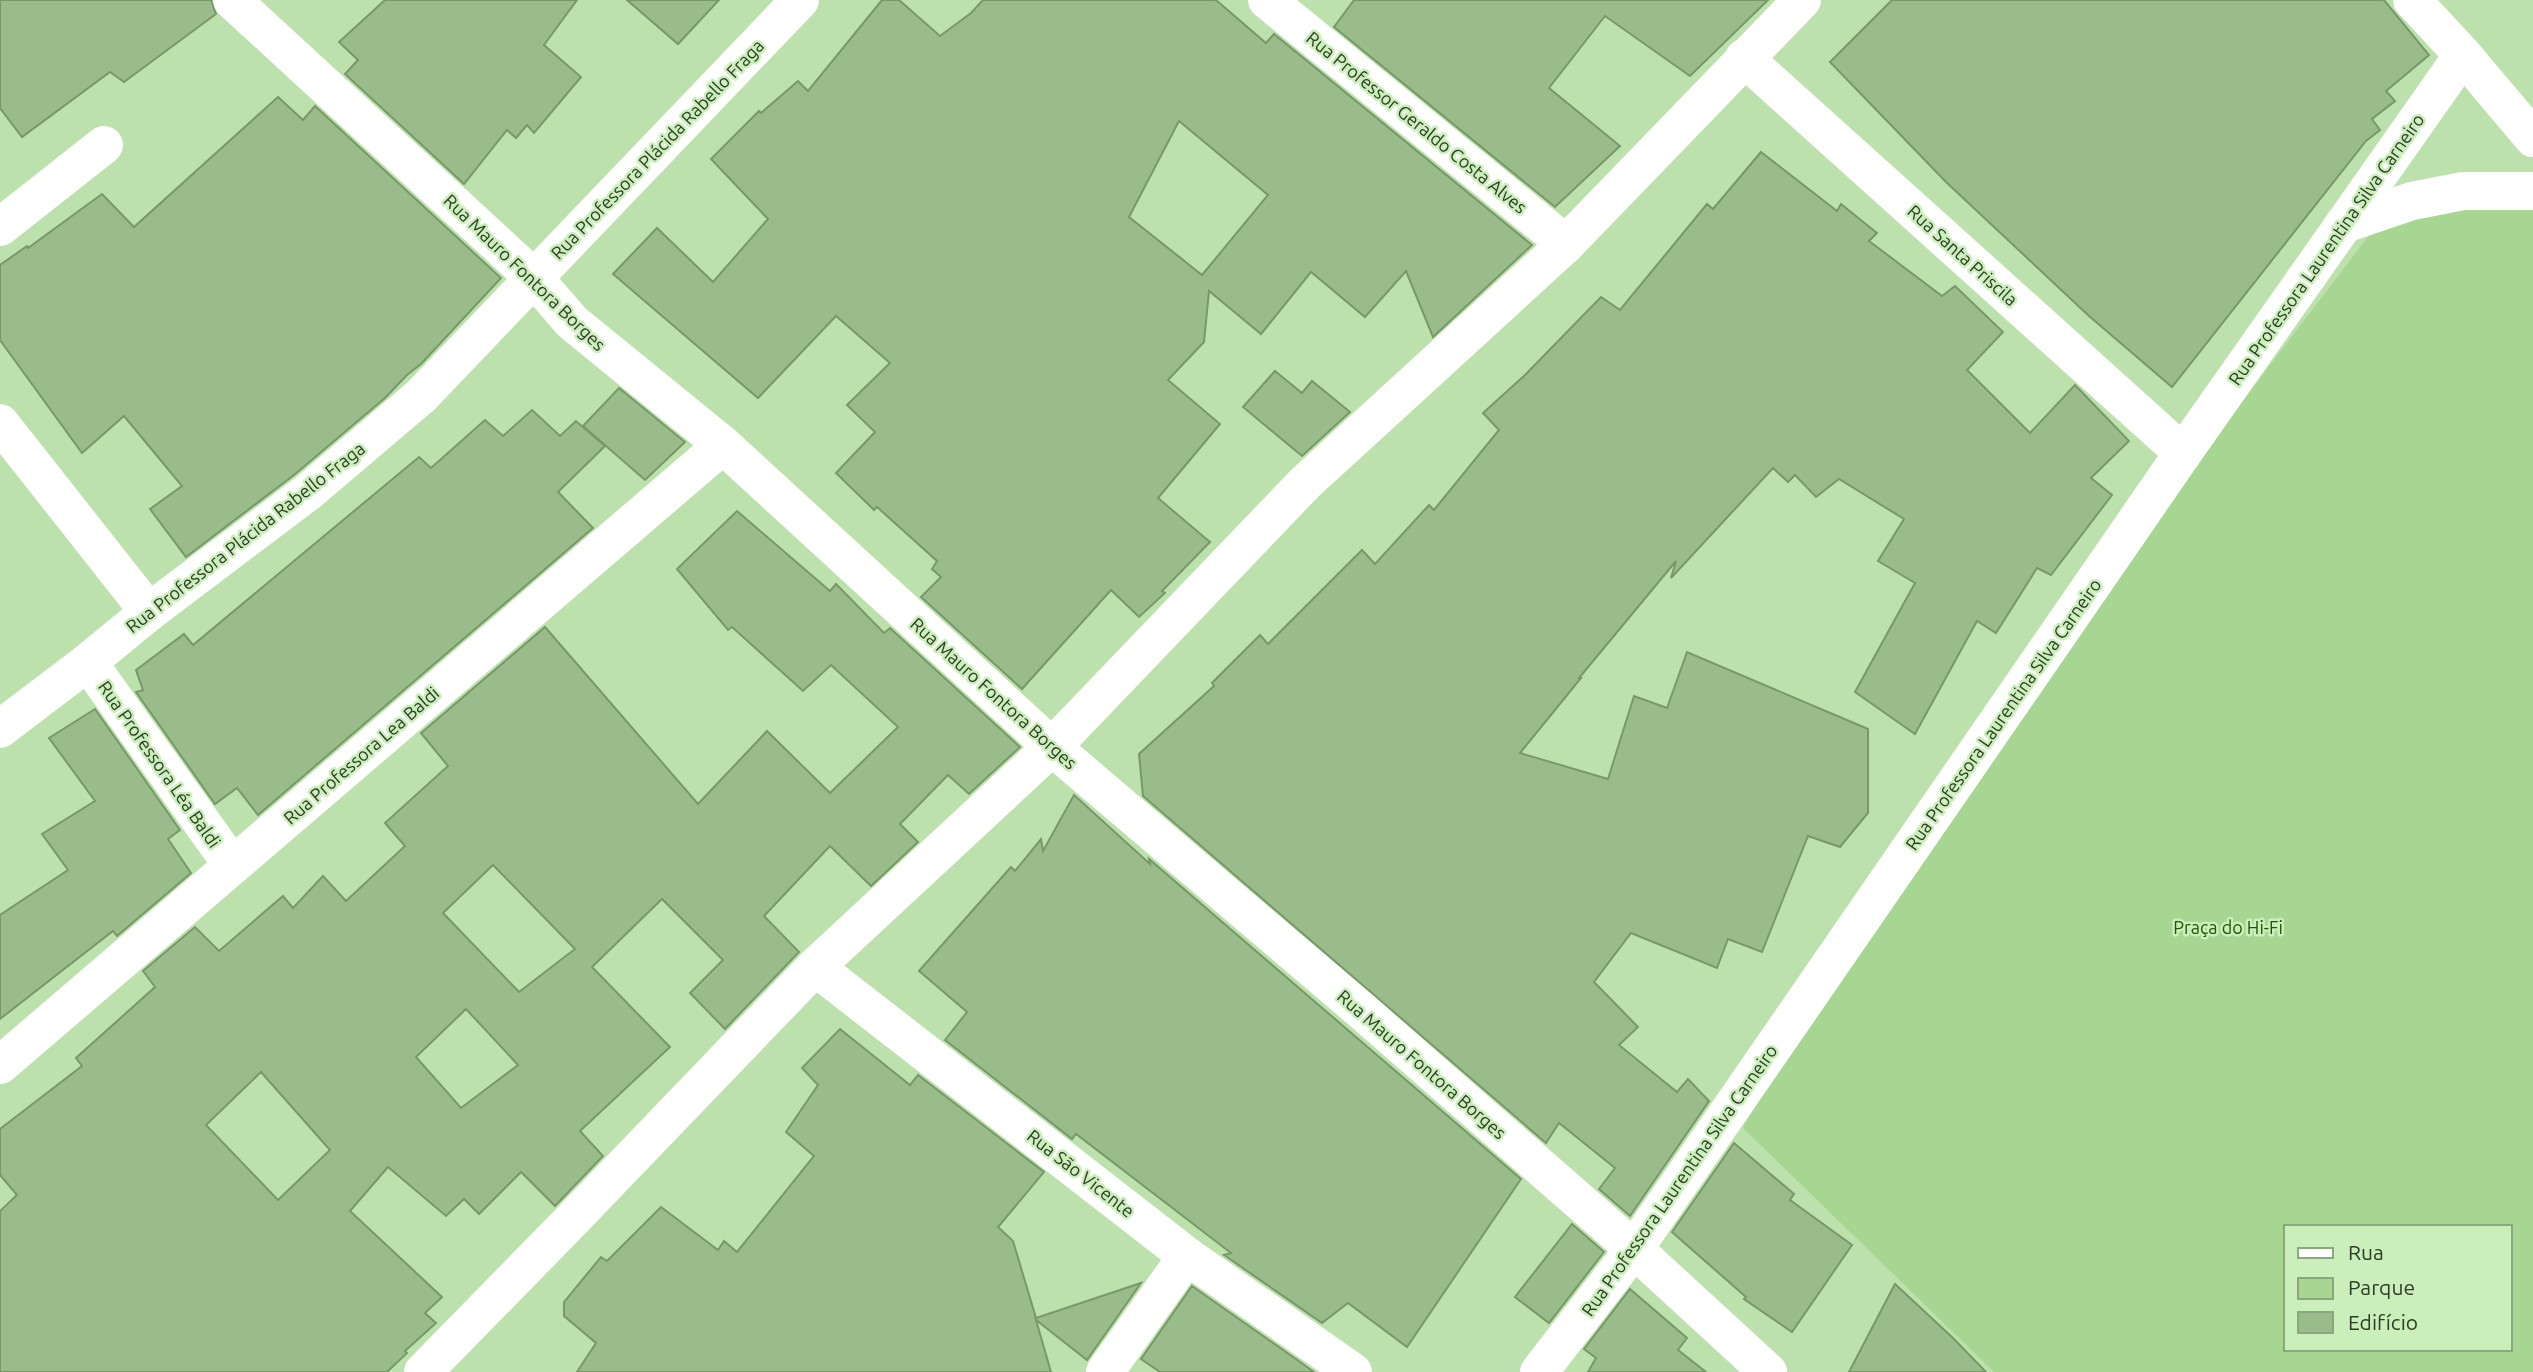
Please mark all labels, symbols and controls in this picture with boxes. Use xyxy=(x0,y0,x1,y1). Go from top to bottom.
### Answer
street label: Rua Professor Geraldo Costa Alves xyxy=(1303,27,1531,217)
street label: Rua Professora Plácida Rabello Fraga xyxy=(547,35,767,263)
street label: Rua Professora Laurentina Silva Carneiro xyxy=(2224,109,2428,389)
street label: Rua Mauro Fontora Borges xyxy=(440,190,610,354)
street label: Rua Santa Priscila xyxy=(1904,200,2022,310)
street label: Rua Professora Plácida Rabello Fraga xyxy=(122,438,368,636)
street label: Rua Professora Laurentina Silva Carneiro xyxy=(1901,574,2105,854)
street label: Rua Mauro Fontora Borges xyxy=(907,613,1081,773)
street label: Rua Professora Léa Baldi xyxy=(95,677,225,851)
street label: Rua Professora Lea Baldi xyxy=(279,682,443,828)
park label: Praça do Hi-Fi xyxy=(2173,917,2283,937)
street label: Rua Mauro Fontora Borges xyxy=(1334,985,1510,1143)
street label: Rua Professora Laurentina Silva Carneiro xyxy=(1577,1040,1781,1320)
street label: Rua São Vicente xyxy=(1024,1125,1138,1221)
legend xyxy=(2284,1225,2512,1351)
text: Rua xyxy=(2348,1240,2384,1264)
text: Parque xyxy=(2348,1275,2415,1299)
text: Edifício xyxy=(2348,1310,2418,1334)

